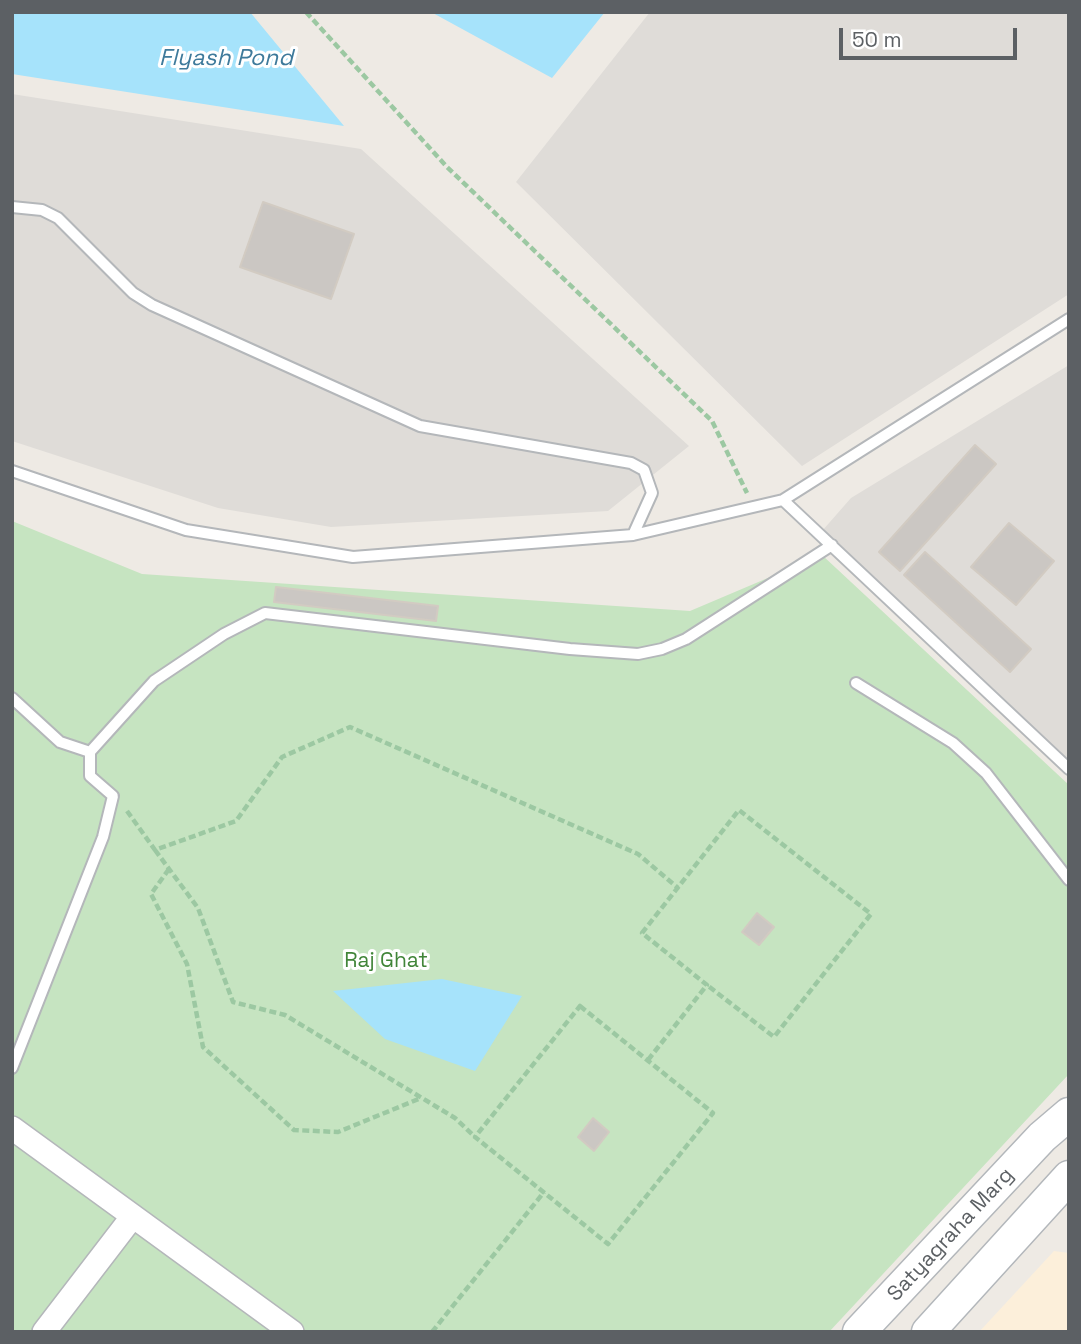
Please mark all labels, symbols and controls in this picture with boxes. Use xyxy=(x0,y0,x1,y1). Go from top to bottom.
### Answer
scale bar xyxy=(843,14,1021,58)
text: 50 m xyxy=(852,26,902,53)
water label: Flyash Pond xyxy=(159,45,293,73)
park label: Raj Ghat xyxy=(344,948,428,974)
street label: Satyagraha Marg xyxy=(883,1163,1019,1307)

